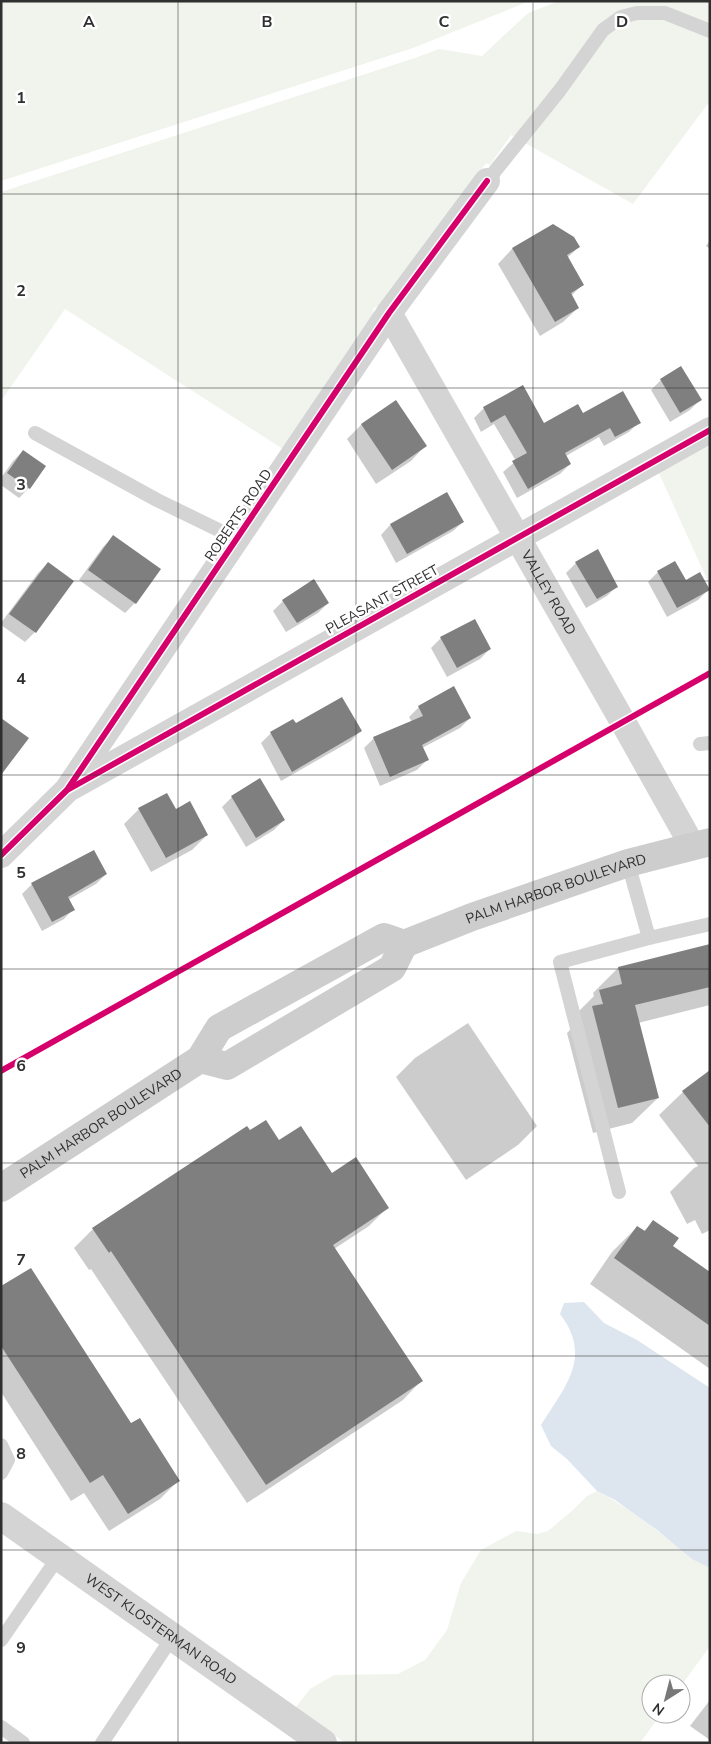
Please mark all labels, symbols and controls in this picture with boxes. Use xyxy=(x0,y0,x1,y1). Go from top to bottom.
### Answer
text: A xyxy=(83,11,95,33)
text: B xyxy=(261,11,273,33)
text: C xyxy=(439,11,450,33)
text: D xyxy=(616,11,628,33)
text: 1 xyxy=(16,87,26,109)
text: 2 xyxy=(16,280,26,302)
street label: ROBERTS ROAD xyxy=(200,465,276,565)
text: 3 xyxy=(16,474,26,496)
street label: VALLEY ROAD xyxy=(516,546,580,639)
street label: PLEASANT STREET xyxy=(322,560,443,638)
text: 4 xyxy=(16,668,26,690)
street label: PALM HARBOR BOULEVARD xyxy=(463,850,648,929)
text: 5 xyxy=(16,862,26,884)
text: 6 xyxy=(16,1055,26,1077)
street label: PALM HARBOR BOULEVARD xyxy=(16,1064,186,1183)
text: 7 xyxy=(16,1249,26,1271)
text: 8 xyxy=(16,1443,26,1465)
street label: WEST KLOSTERMAN ROAD xyxy=(81,1569,241,1689)
text: 9 xyxy=(16,1637,26,1659)
north arrow xyxy=(641,1674,691,1724)
text: N xyxy=(649,1698,668,1720)

